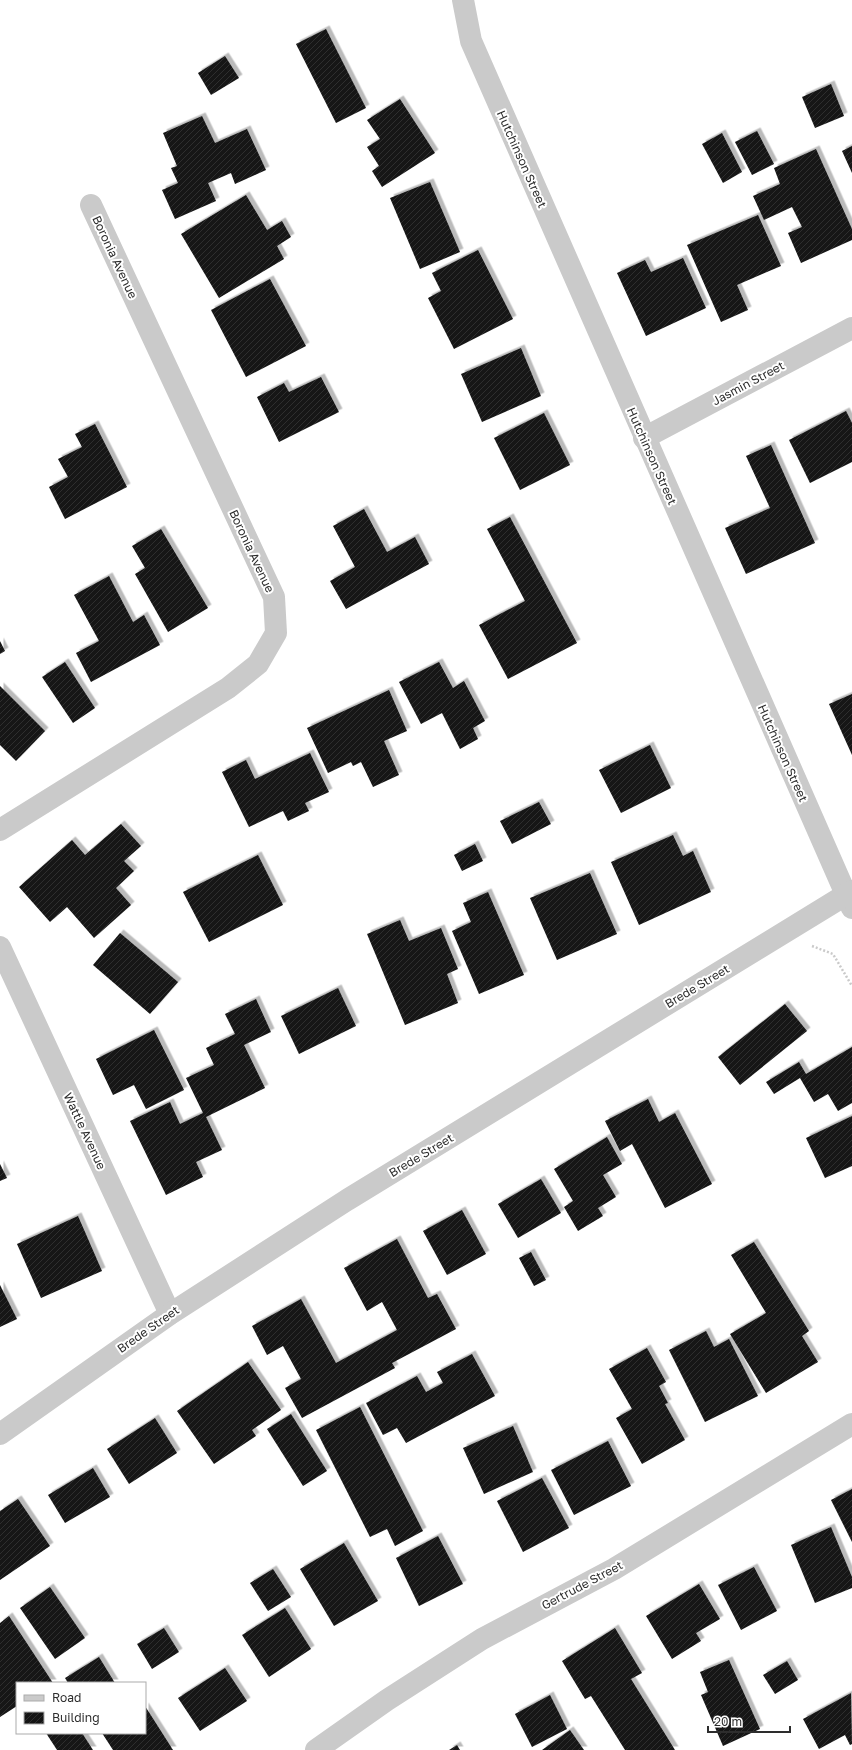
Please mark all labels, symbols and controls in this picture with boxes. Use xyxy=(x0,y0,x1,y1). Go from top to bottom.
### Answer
street label: Hutchinson Street xyxy=(494,108,550,210)
street label: Boronia Avenue xyxy=(89,213,141,301)
street label: Jasmin Street xyxy=(709,358,787,408)
street label: Hutchinson Street xyxy=(624,405,680,507)
street label: Boronia Avenue xyxy=(226,507,278,595)
street label: Hutchinson Street xyxy=(755,702,811,804)
street label: Brede Street xyxy=(662,961,732,1011)
street label: Wattle Avenue xyxy=(61,1090,109,1172)
street label: Brede Street xyxy=(386,1130,456,1180)
street label: Brede Street xyxy=(114,1302,182,1356)
street label: Gertrude Street xyxy=(539,1557,625,1613)
legend xyxy=(16,1682,146,1734)
text: Road xyxy=(52,1690,81,1705)
scale bar xyxy=(708,1708,790,1734)
text: Building xyxy=(52,1710,100,1725)
text: 20 m xyxy=(714,1714,742,1729)

